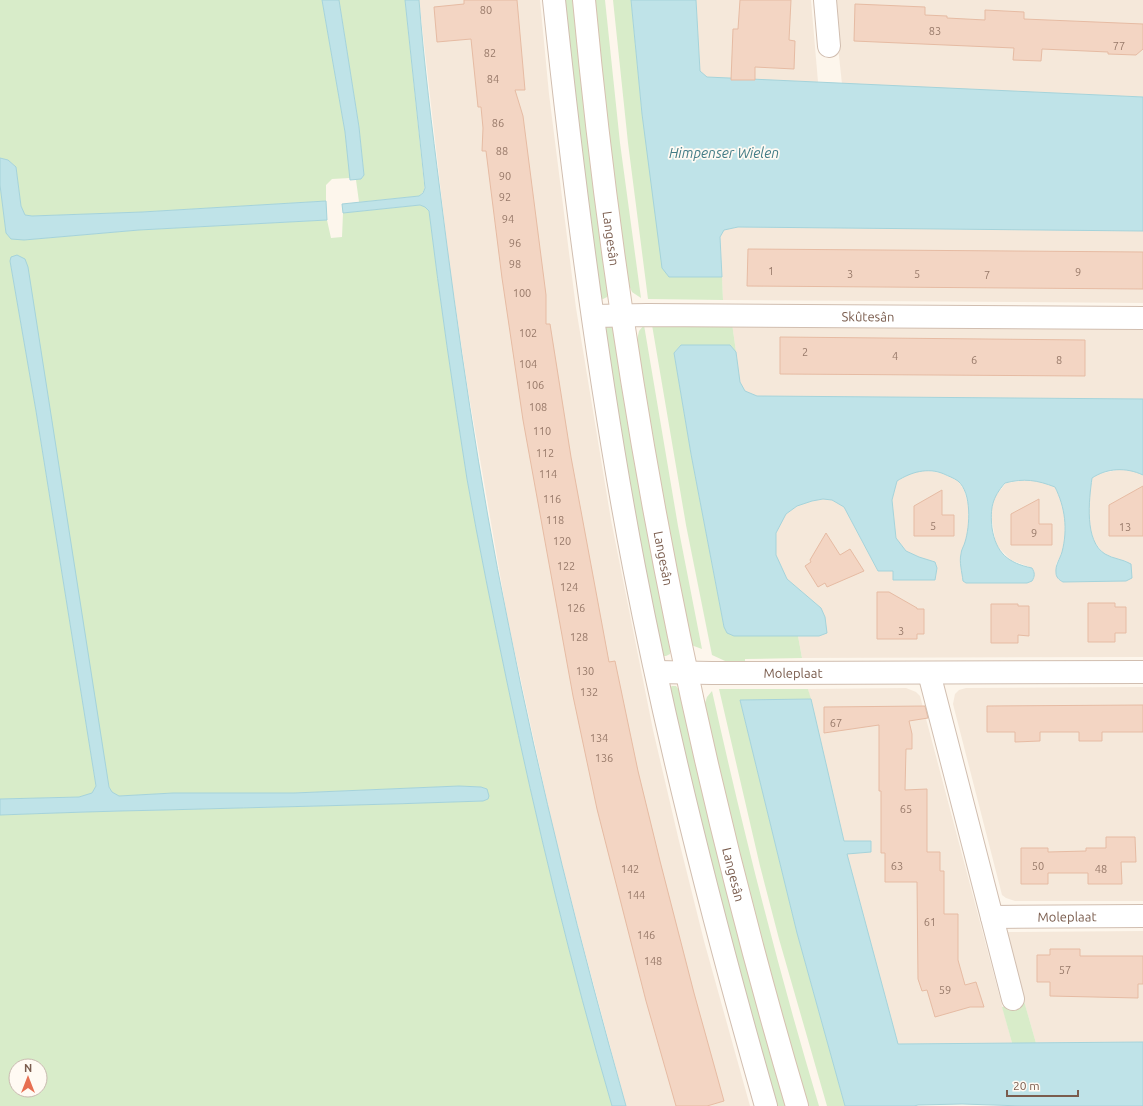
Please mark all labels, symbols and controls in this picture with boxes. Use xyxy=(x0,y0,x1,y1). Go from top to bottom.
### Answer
house number: 80 xyxy=(480,4,492,16)
house number: 83 xyxy=(929,25,941,37)
house number: 77 xyxy=(1113,40,1125,52)
house number: 82 xyxy=(484,47,496,59)
house number: 84 xyxy=(487,73,499,85)
house number: 86 xyxy=(492,117,504,129)
house number: 88 xyxy=(496,145,508,157)
water label: Himpenser Wielen xyxy=(669,145,779,161)
house number: 90 xyxy=(499,170,511,182)
house number: 92 xyxy=(499,191,511,203)
street label: Langesân xyxy=(601,210,622,267)
house number: 94 xyxy=(502,213,514,225)
house number: 96 xyxy=(509,237,521,249)
house number: 98 xyxy=(509,258,521,270)
house number: 1 xyxy=(768,265,774,277)
house number: 9 xyxy=(1075,266,1081,278)
house number: 3 xyxy=(847,268,853,280)
house number: 5 xyxy=(914,268,920,280)
house number: 7 xyxy=(984,269,990,281)
house number: 100 xyxy=(513,287,531,299)
street label: Skûtesân xyxy=(842,309,894,323)
house number: 102 xyxy=(519,327,537,339)
house number: 2 xyxy=(802,346,808,358)
house number: 4 xyxy=(892,350,898,362)
house number: 6 xyxy=(971,354,977,366)
house number: 8 xyxy=(1056,354,1062,366)
house number: 104 xyxy=(519,358,537,370)
house number: 106 xyxy=(526,379,544,391)
house number: 108 xyxy=(529,401,547,413)
house number: 110 xyxy=(533,425,551,437)
house number: 112 xyxy=(536,447,554,459)
house number: 114 xyxy=(539,468,557,480)
house number: 116 xyxy=(543,493,561,505)
house number: 118 xyxy=(546,514,564,526)
house number: 5 xyxy=(930,520,936,532)
house number: 13 xyxy=(1119,521,1131,533)
house number: 9 xyxy=(1031,527,1037,539)
street label: Langesân xyxy=(651,530,676,587)
house number: 120 xyxy=(553,535,571,547)
house number: 122 xyxy=(557,560,575,572)
house number: 124 xyxy=(560,581,578,593)
house number: 126 xyxy=(567,602,585,614)
house number: 3 xyxy=(898,625,904,637)
house number: 128 xyxy=(570,631,588,643)
house number: 130 xyxy=(576,665,594,677)
street label: Moleplaat xyxy=(763,666,823,680)
house number: 132 xyxy=(580,686,598,698)
house number: 67 xyxy=(830,717,842,729)
house number: 134 xyxy=(590,732,608,744)
house number: 136 xyxy=(595,752,613,764)
house number: 65 xyxy=(900,803,912,815)
street label: Langesân xyxy=(720,846,747,903)
house number: 63 xyxy=(891,860,903,872)
house number: 50 xyxy=(1032,860,1044,872)
house number: 142 xyxy=(621,863,639,875)
house number: 48 xyxy=(1095,863,1107,875)
house number: 144 xyxy=(627,889,645,901)
street label: Moleplaat xyxy=(1037,909,1097,924)
house number: 61 xyxy=(924,916,936,928)
house number: 146 xyxy=(637,929,655,941)
house number: 148 xyxy=(644,955,662,967)
house number: 57 xyxy=(1059,964,1071,976)
house number: 59 xyxy=(939,984,951,996)
north arrow xyxy=(8,1058,48,1098)
text: N xyxy=(24,1062,32,1074)
scale bar xyxy=(1007,1072,1078,1098)
text: 20 m xyxy=(1013,1079,1040,1092)

